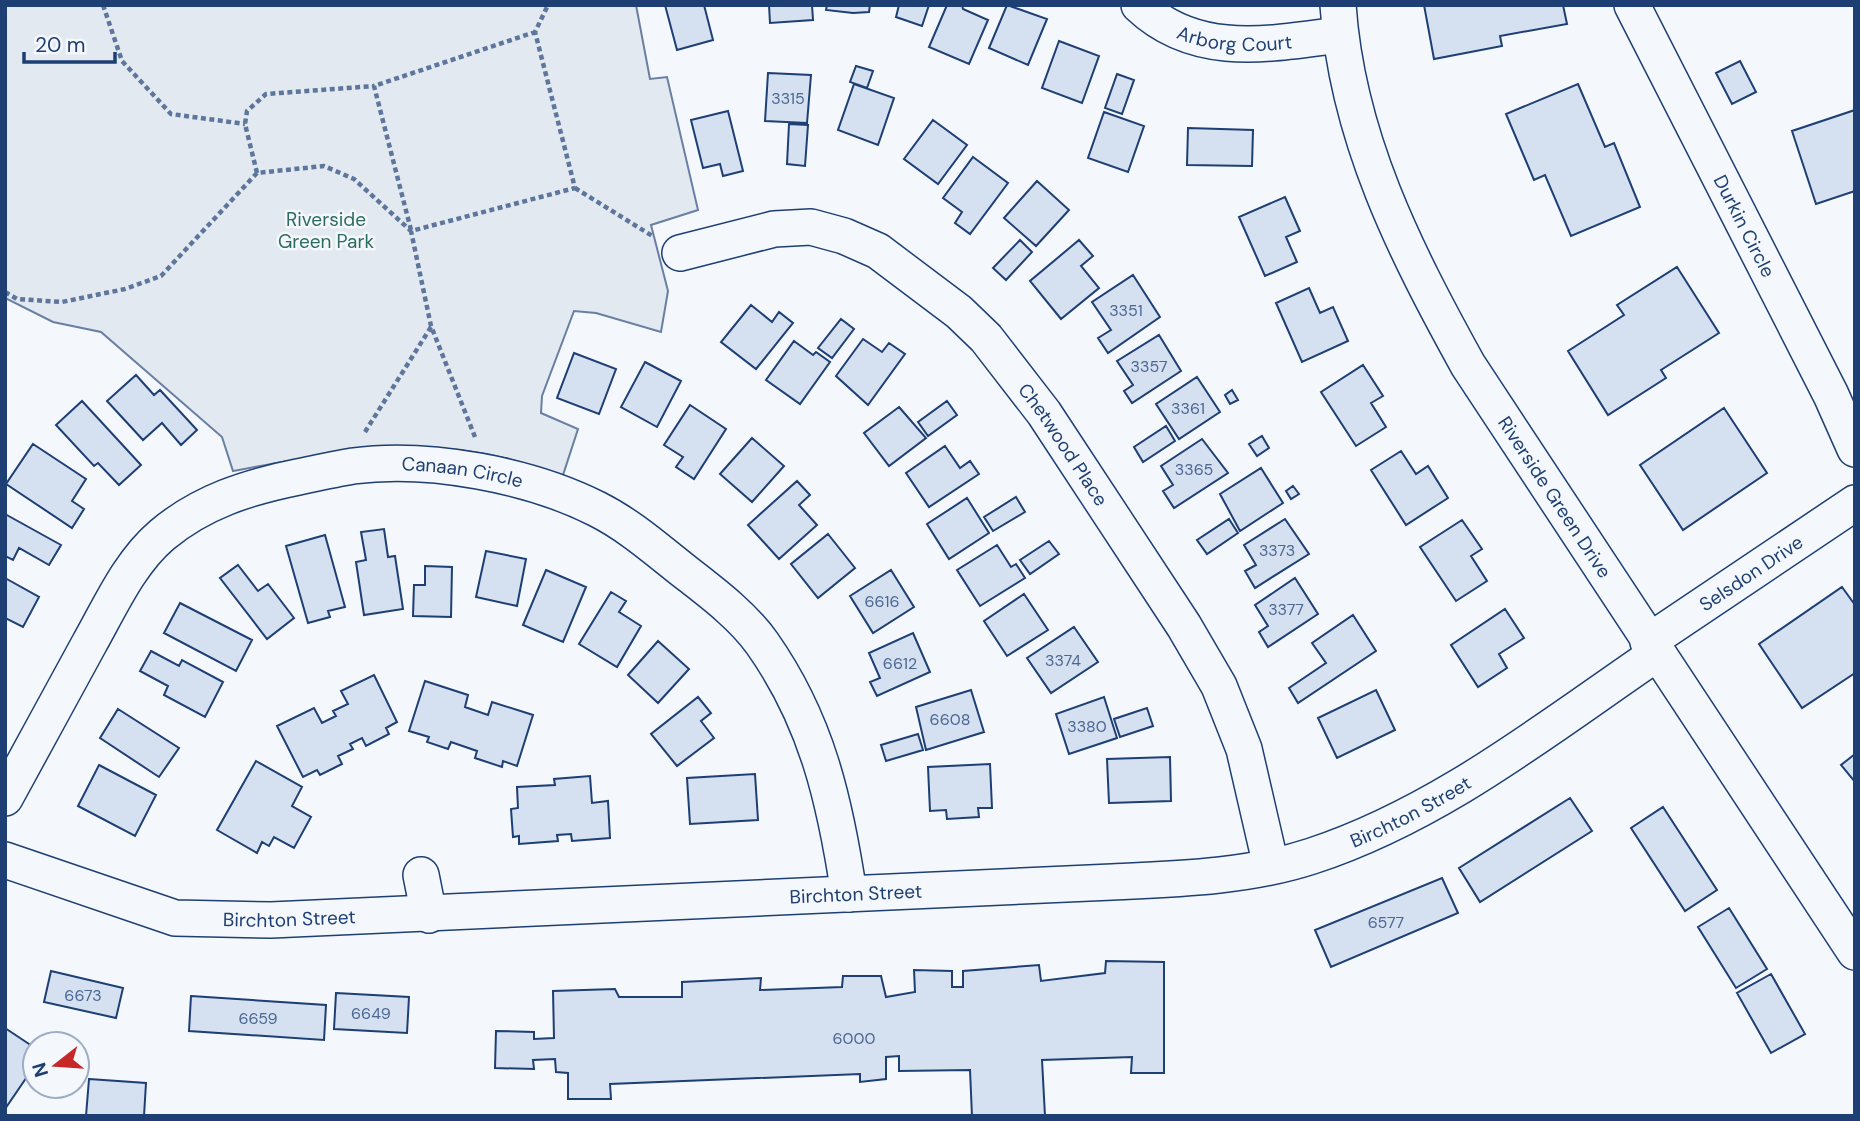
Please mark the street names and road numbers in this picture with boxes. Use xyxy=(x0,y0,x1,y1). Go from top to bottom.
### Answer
street label: Arborg Court xyxy=(1173,20,1293,57)
street label: Durkin Circle xyxy=(1708,171,1781,282)
street label: Chetwood Place xyxy=(1012,378,1114,511)
street label: Riverside Green Drive xyxy=(1492,411,1617,583)
street label: Canaan Circle xyxy=(401,451,526,494)
street label: Selsdon Drive xyxy=(1695,530,1808,617)
street label: Birchton Street xyxy=(1347,771,1476,854)
street label: Birchton Street xyxy=(789,879,923,910)
street label: Birchton Street xyxy=(223,904,356,933)

